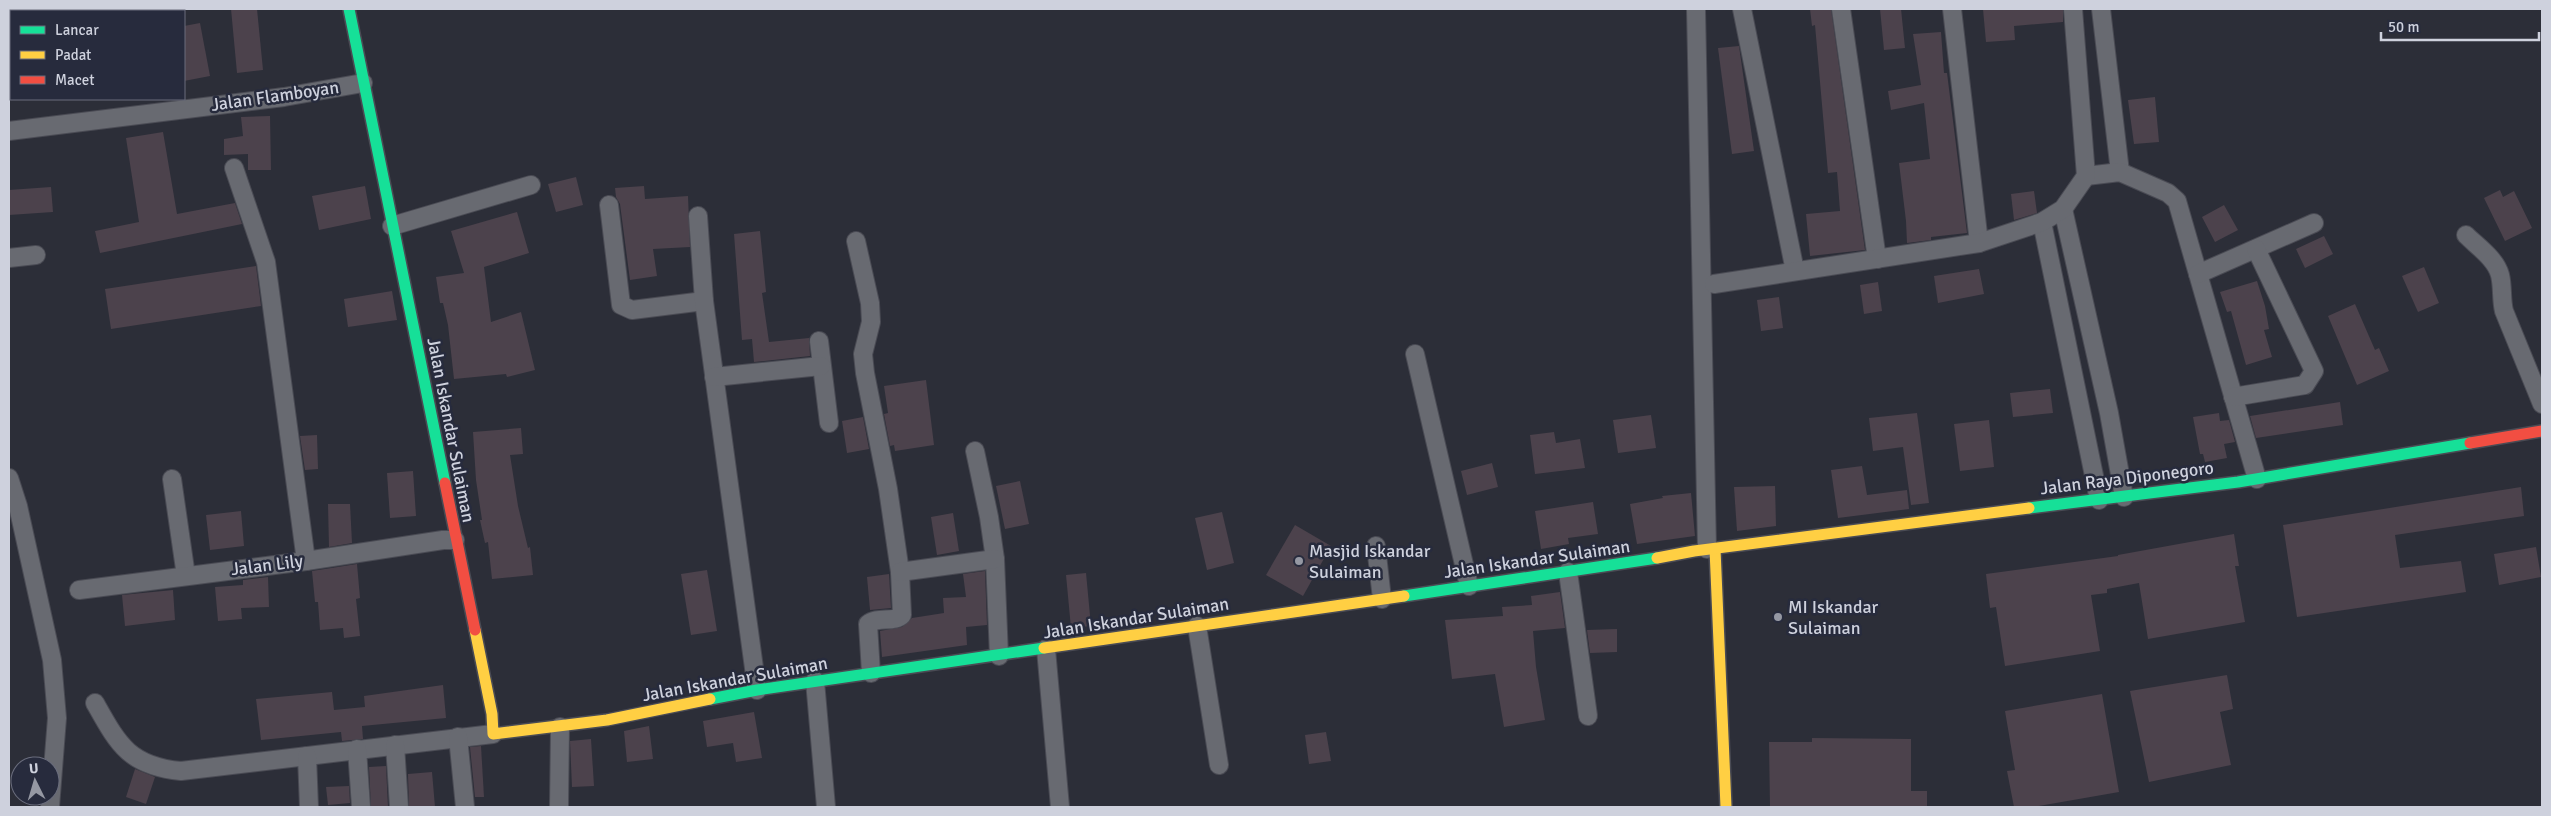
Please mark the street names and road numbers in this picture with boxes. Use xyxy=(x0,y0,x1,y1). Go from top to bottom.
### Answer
street label: Jalan Flamboyan xyxy=(210,76,340,116)
street label: Jalan Iskandar Sulaiman xyxy=(422,336,480,524)
street label: Jalan Raya Diponegoro xyxy=(2039,456,2215,500)
street label: Jalan Iskandar Sulaiman xyxy=(1442,535,1632,583)
street label: Jalan Lily xyxy=(230,550,305,580)
street label: Jalan Iskandar Sulaiman xyxy=(1042,592,1230,644)
street label: Jalan Iskandar Sulaiman xyxy=(641,652,829,706)

